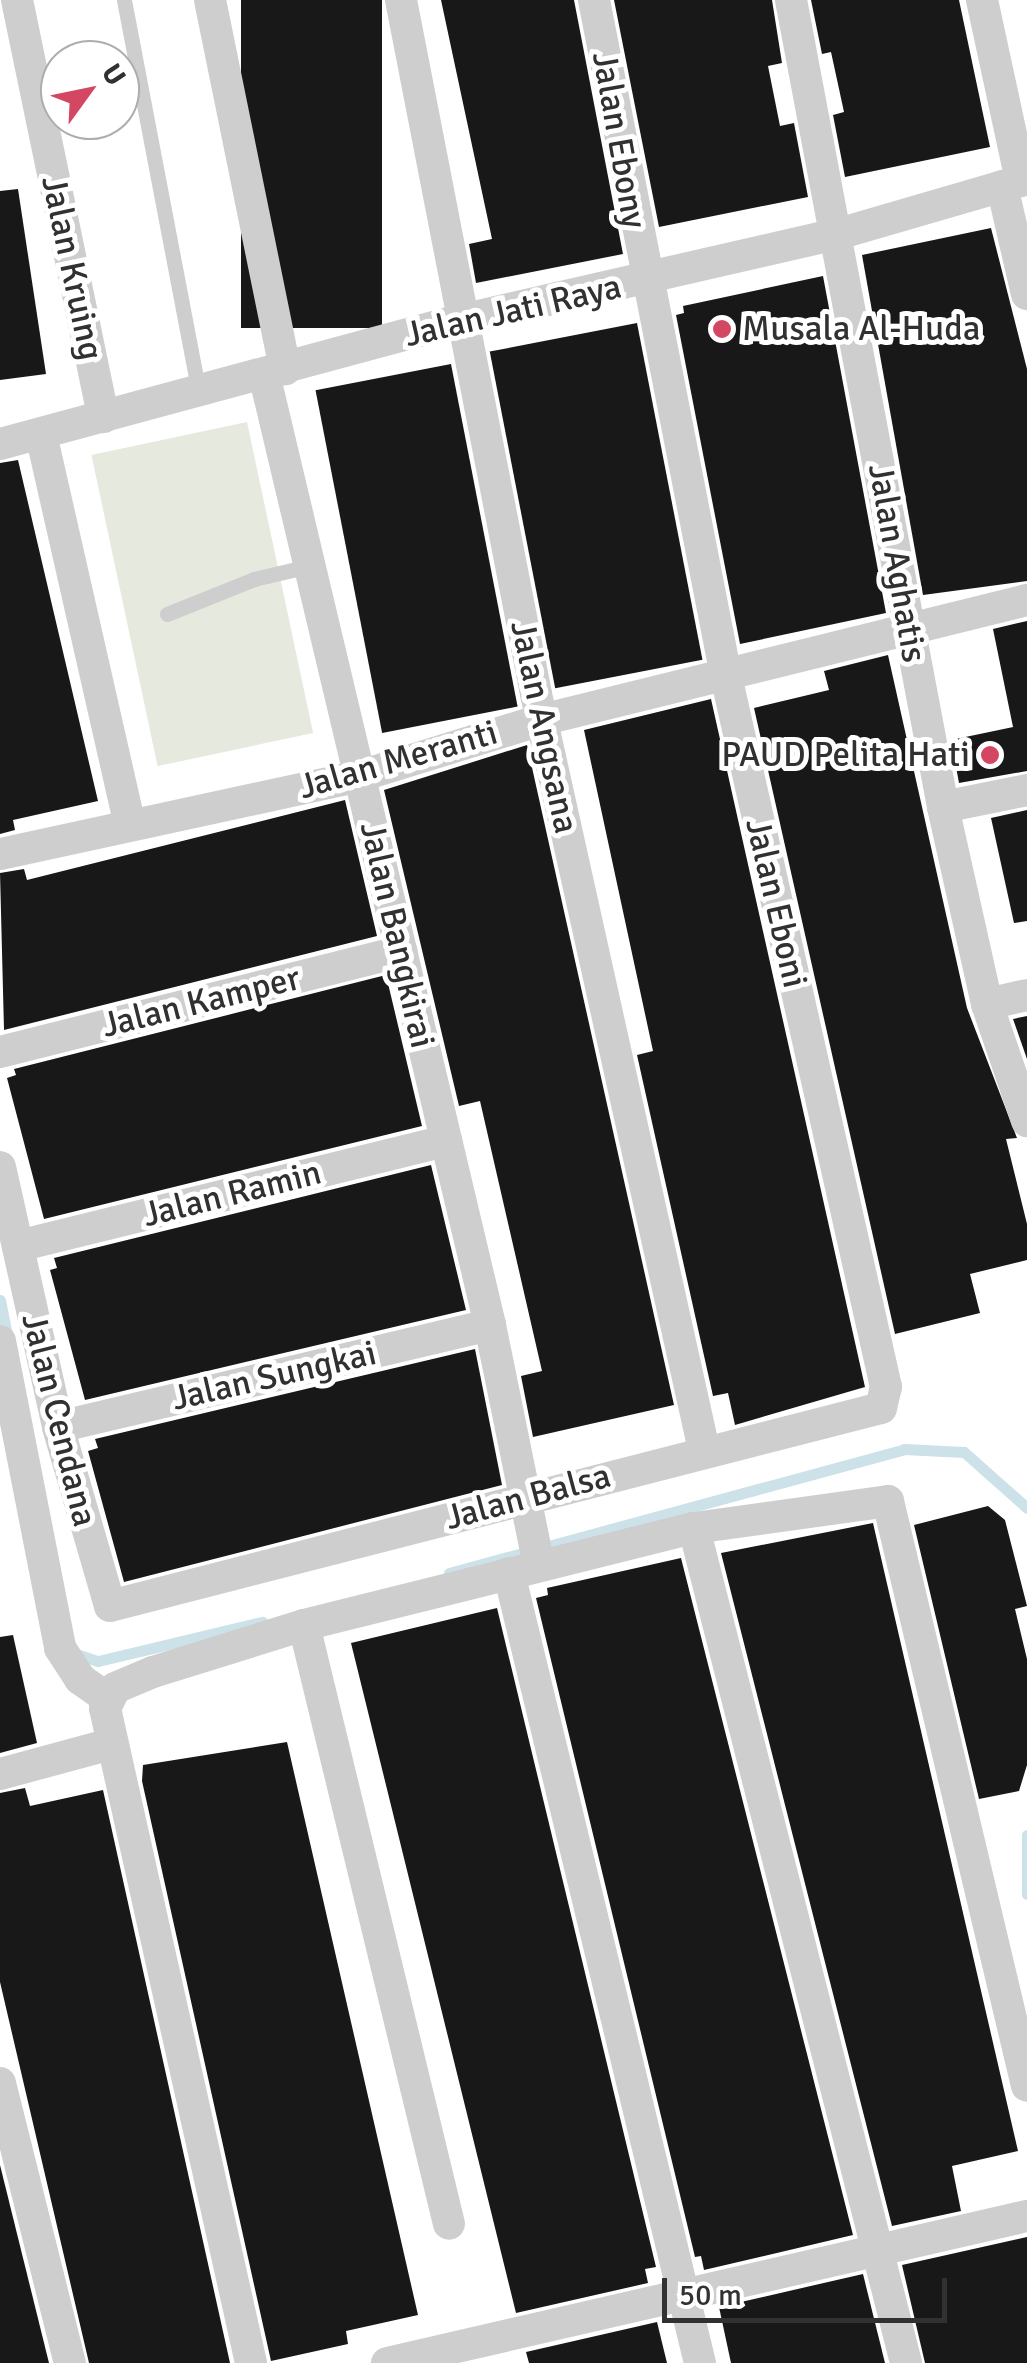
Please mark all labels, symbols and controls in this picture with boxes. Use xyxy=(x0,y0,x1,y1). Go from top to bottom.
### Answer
north arrow xyxy=(40,40,140,140)
street label: Jalan Ebony xyxy=(583,48,655,232)
text: U xyxy=(94,58,133,92)
street label: Jalan Kruing xyxy=(32,172,112,364)
street label: Jalan Jati Raya xyxy=(401,266,625,356)
place label: Musala Al-Huda xyxy=(742,308,981,350)
marker: Musala Al-Huda xyxy=(711,318,733,340)
street label: Jalan Aghatis xyxy=(859,460,935,666)
street label: Jalan Angsana xyxy=(501,617,587,837)
street label: Jalan Meranti xyxy=(294,712,502,808)
place label: PAUD Pelita Hati xyxy=(721,734,970,776)
marker: PAUD Pelita Hati xyxy=(979,744,1001,766)
street label: Jalan Eboni xyxy=(736,814,816,992)
street label: Jalan Bangkirai xyxy=(351,818,443,1052)
street label: Jalan Kamper xyxy=(98,957,304,1047)
street label: Jalan Ramin xyxy=(138,1152,326,1236)
street label: Jalan Cendana xyxy=(12,1309,106,1531)
street label: Jalan Sungkai xyxy=(168,1332,380,1420)
street label: Jalan Balsa xyxy=(441,1455,615,1539)
scale bar xyxy=(667,2258,952,2320)
text: 50 m xyxy=(679,2277,742,2314)

